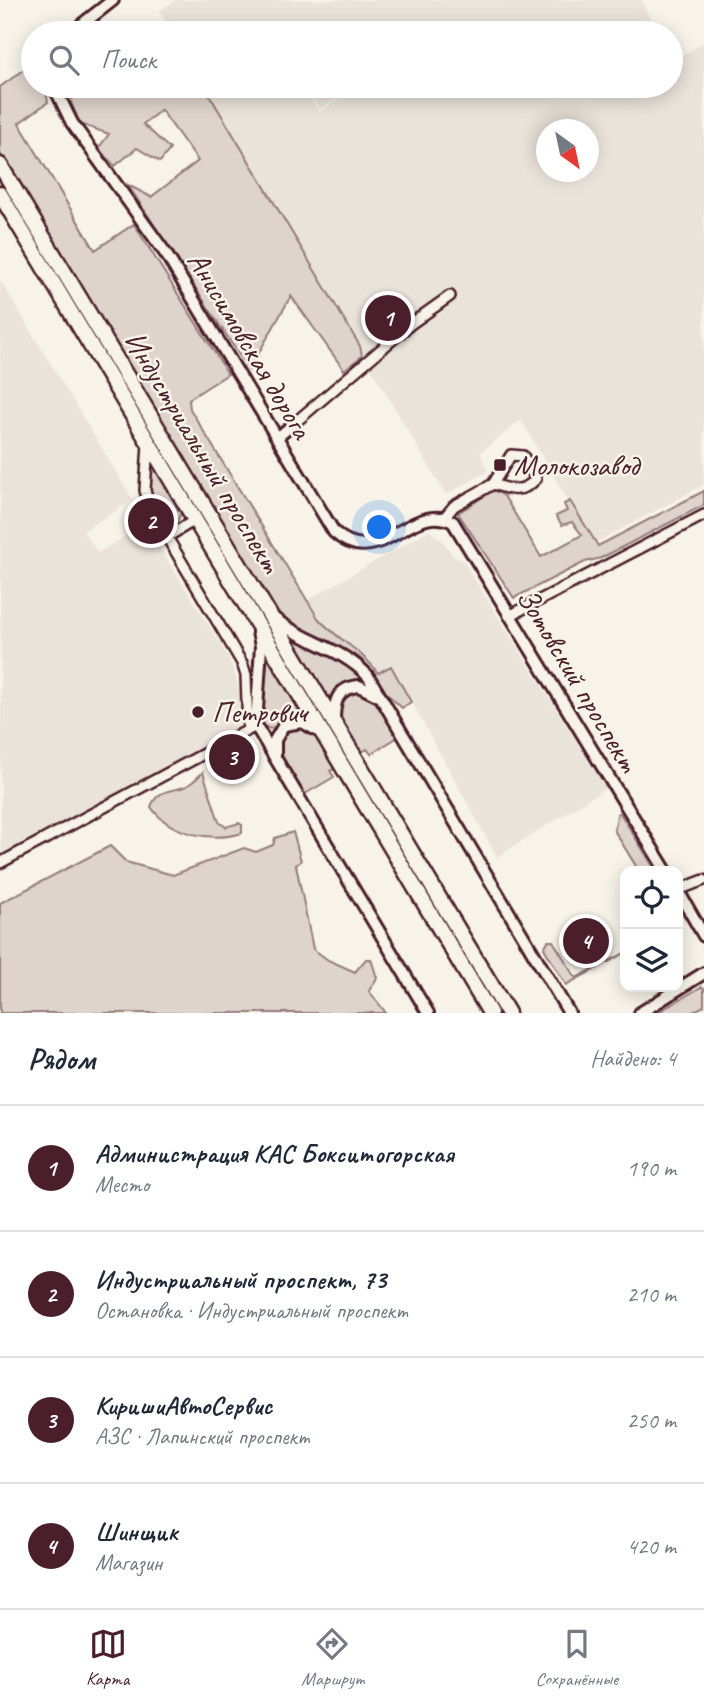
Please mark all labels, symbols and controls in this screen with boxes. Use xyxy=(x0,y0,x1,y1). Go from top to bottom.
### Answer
search box xyxy=(21,21,683,98)
icon: search xyxy=(45,41,83,79)
text: Поиск xyxy=(101,43,156,76)
north arrow xyxy=(536,119,599,182)
street label: Анисимовская дорога xyxy=(179,244,322,447)
pin: 1 xyxy=(365,292,411,344)
street label: Индустриальный проспект xyxy=(116,324,291,581)
place label: Молокозавод xyxy=(514,446,641,484)
marker: Молокозавод xyxy=(492,457,508,473)
pin: 2 xyxy=(128,495,174,547)
your location xyxy=(362,510,396,544)
street label: Зотовский проспект xyxy=(508,581,649,780)
place label: Петрович xyxy=(212,693,310,731)
marker: Петрович xyxy=(190,704,206,720)
pin: 3 xyxy=(209,731,255,783)
map controls xyxy=(620,866,683,992)
button: locate xyxy=(620,866,683,929)
pin: 4 xyxy=(563,915,609,967)
button: layers xyxy=(620,929,683,992)
text: Рядом xyxy=(28,1040,95,1078)
text: Найдено: 4 xyxy=(590,1044,676,1073)
text: Администрация КАС Бокситогорская xyxy=(95,1137,454,1170)
text: 1 xyxy=(46,1154,56,1183)
text: 190 m xyxy=(627,1154,676,1183)
text: Место xyxy=(95,1170,149,1199)
text: Индустриальный проспект, 73 xyxy=(95,1263,386,1296)
text: 2 xyxy=(46,1280,56,1309)
text: 210 m xyxy=(627,1280,676,1309)
text: Остановка · Индустриальный проспект xyxy=(95,1296,408,1325)
text: КиришиАвтоСервис xyxy=(95,1389,272,1422)
text: 3 xyxy=(46,1406,56,1435)
text: 250 m xyxy=(627,1406,676,1435)
text: АЗС · Лапинский проспект xyxy=(95,1422,310,1451)
text: Шинщик xyxy=(95,1515,178,1548)
text: 4 xyxy=(46,1532,56,1561)
text: 420 m xyxy=(627,1532,676,1561)
text: Магазин xyxy=(95,1548,162,1577)
tab: Карта xyxy=(86,1625,129,1691)
tab: Маршрут xyxy=(301,1625,364,1691)
tab: Сохранённые xyxy=(536,1625,618,1691)

